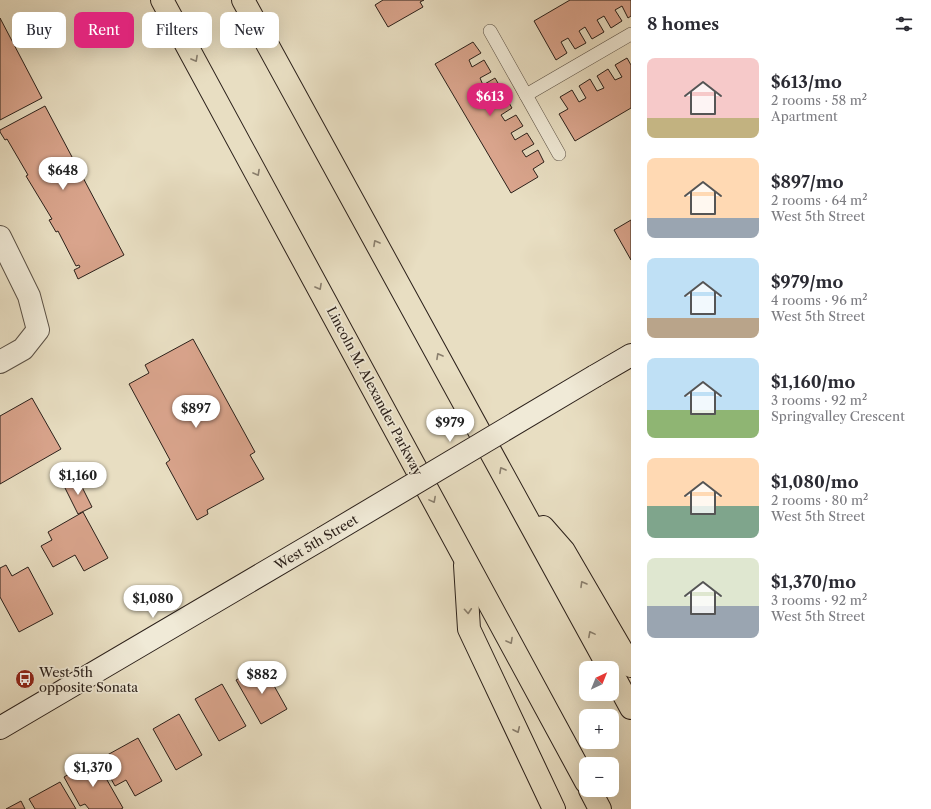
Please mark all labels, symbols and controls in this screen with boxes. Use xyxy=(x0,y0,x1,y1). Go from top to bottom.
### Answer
chip: Buy xyxy=(12,12,66,48)
chip: Rent xyxy=(74,12,134,48)
chip: Filters xyxy=(142,12,212,48)
chip: New xyxy=(220,12,279,48)
icon: filters xyxy=(893,13,915,35)
text: 8 homes xyxy=(647,14,719,34)
one-way arrow xyxy=(190,55,197,62)
text: $613/mo xyxy=(771,72,842,92)
icon: home xyxy=(679,74,727,122)
pin: $613 xyxy=(466,83,514,117)
text: $613 xyxy=(476,88,504,104)
text: 2 rooms · 58 m² xyxy=(771,92,867,108)
text: Apartment xyxy=(771,108,838,124)
pin: $648 xyxy=(39,157,87,191)
text: $648 xyxy=(48,162,78,178)
one-way arrow xyxy=(252,169,259,176)
text: $897/mo xyxy=(771,172,844,192)
icon: home xyxy=(679,174,727,222)
text: 2 rooms · 64 m² xyxy=(771,192,868,208)
text: West 5th Street xyxy=(771,208,865,224)
one-way arrow xyxy=(374,239,381,247)
text: $979/mo xyxy=(771,272,843,292)
icon: home xyxy=(679,274,727,322)
one-way arrow xyxy=(314,283,322,290)
text: 4 rooms · 96 m² xyxy=(771,292,868,308)
street label: Lincoln M. Alexander Parkway xyxy=(324,304,427,479)
text: West 5th Street xyxy=(771,308,865,324)
one-way arrow xyxy=(437,353,444,360)
text: $1,160/mo xyxy=(771,372,855,392)
icon: home xyxy=(679,374,727,422)
text: 3 rooms · 92 m² xyxy=(771,392,867,408)
pin: $897 xyxy=(172,395,220,429)
text: $897 xyxy=(181,400,211,416)
text: Springvalley Crescent xyxy=(771,408,905,424)
pin: $979 xyxy=(426,409,474,443)
text: $979 xyxy=(435,414,465,430)
pin: $1,160 xyxy=(45,462,111,496)
text: $1,160 xyxy=(59,467,97,483)
one-way arrow xyxy=(499,467,507,474)
text: $1,080/mo xyxy=(771,472,859,492)
icon: home xyxy=(679,474,727,522)
text: 2 rooms · 80 m² xyxy=(771,492,868,508)
one-way arrow xyxy=(429,496,436,504)
text: West 5th Street xyxy=(771,508,865,524)
street label: West 5th Street xyxy=(271,511,361,574)
text: $1,370/mo xyxy=(771,572,856,592)
icon: home xyxy=(679,574,727,622)
one-way arrow xyxy=(581,581,588,588)
pin: $1,080 xyxy=(120,585,186,619)
text: $1,080 xyxy=(132,590,174,606)
text: 3 rooms · 92 m² xyxy=(771,592,867,608)
one-way arrow xyxy=(463,608,472,614)
text: West 5th Street xyxy=(771,608,865,624)
one-way arrow xyxy=(588,631,595,638)
one-way arrow xyxy=(505,637,512,644)
pin: $882 xyxy=(238,661,286,695)
north arrow xyxy=(579,661,619,701)
map controls xyxy=(579,661,619,797)
place label: West 5th opposite Sonata xyxy=(38,664,138,695)
text: $882 xyxy=(247,666,277,682)
bus stop icon: West 5th opposite Sonata xyxy=(14,668,36,690)
button: + xyxy=(579,709,619,749)
one-way arrow xyxy=(512,726,520,733)
pin: $1,370 xyxy=(60,754,126,788)
button: − xyxy=(579,757,619,797)
text: $1,370 xyxy=(73,759,113,775)

